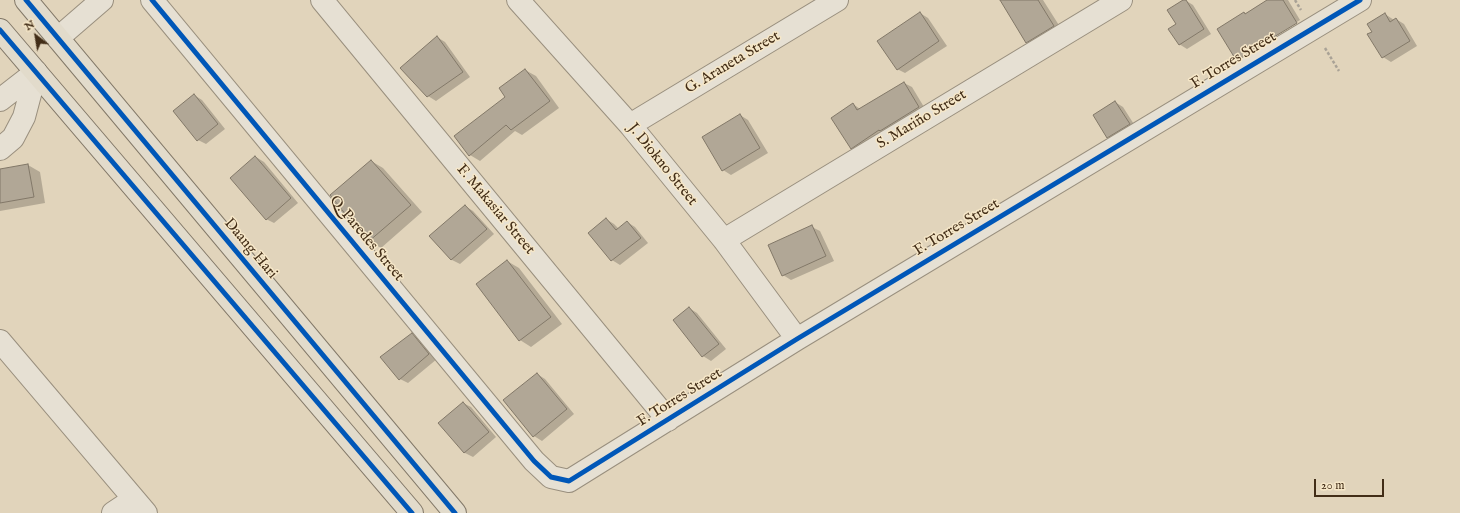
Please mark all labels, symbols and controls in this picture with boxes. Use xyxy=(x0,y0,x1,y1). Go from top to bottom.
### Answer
north arrow xyxy=(16,16,56,56)
text: N xyxy=(22,17,38,34)
street label: G. Araneta Street xyxy=(682,28,784,98)
street label: F. Torres Street xyxy=(1188,28,1280,94)
street label: S. Mariño Street xyxy=(874,86,970,154)
street label: J. Diokno Street xyxy=(623,120,701,210)
street label: F. Makasiar Street xyxy=(452,161,538,259)
street label: Q. Paredes Street xyxy=(325,192,407,286)
street label: F. Torres Street xyxy=(911,195,1003,261)
street label: Daang Hari xyxy=(220,215,280,283)
street label: F. Torres Street xyxy=(634,365,726,431)
scale bar xyxy=(1316,471,1386,497)
text: 20 m xyxy=(1321,478,1344,493)

